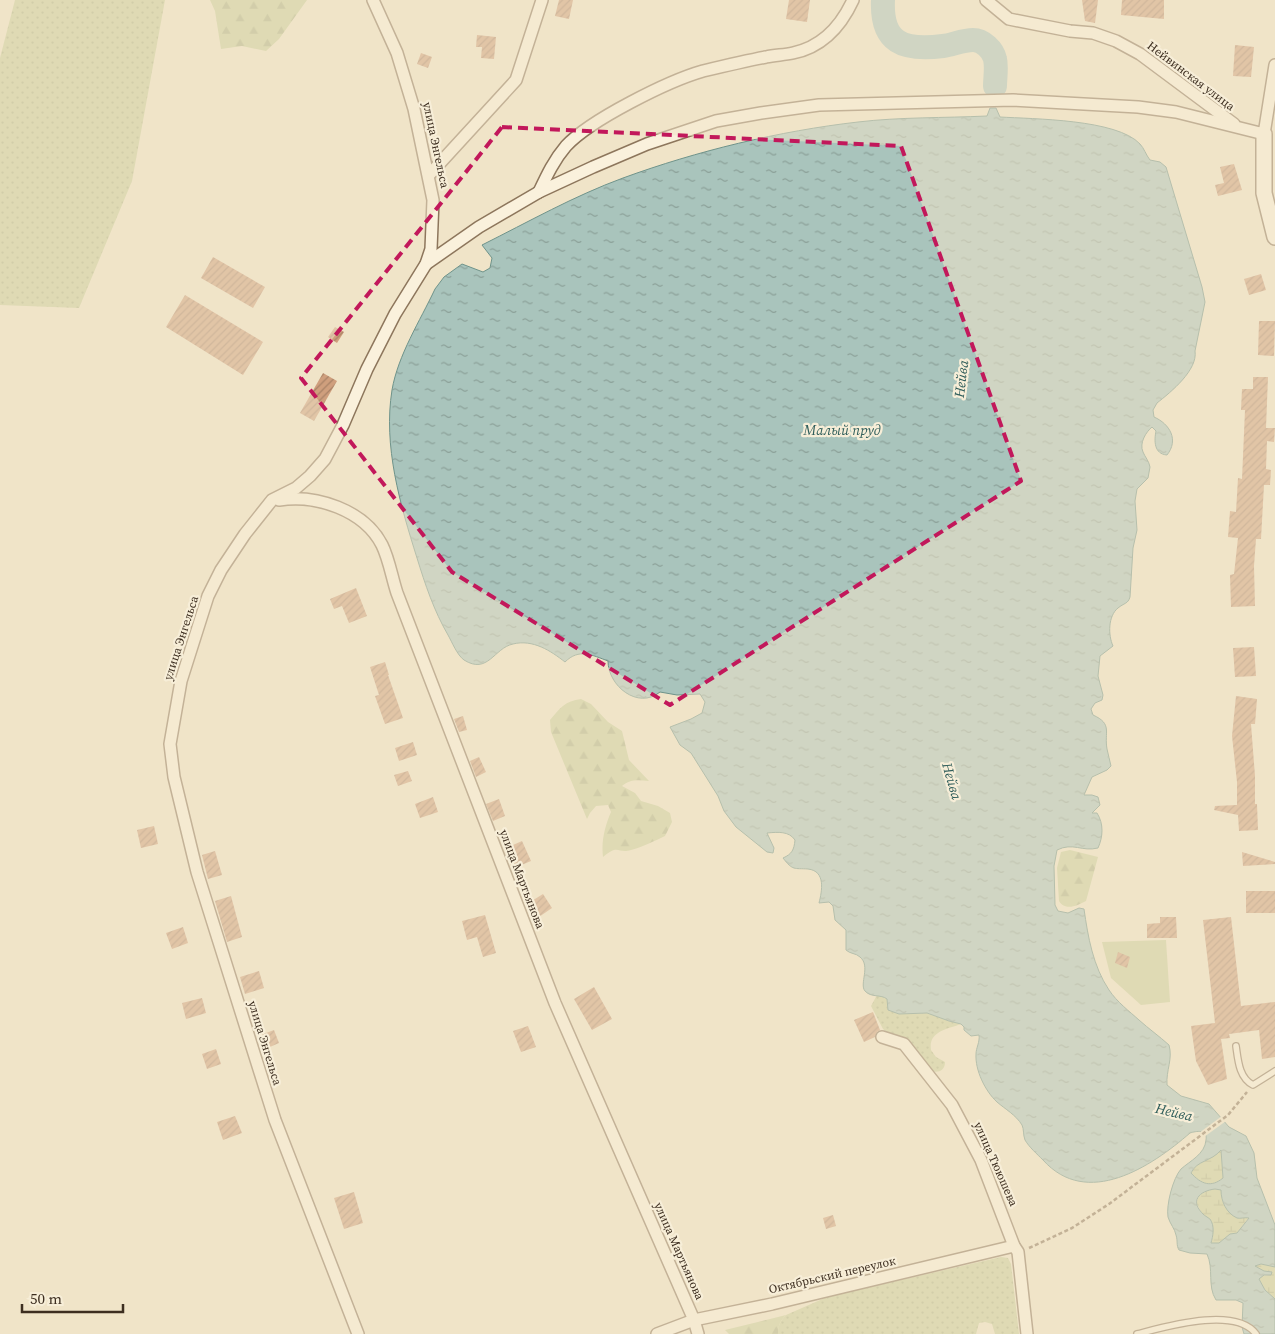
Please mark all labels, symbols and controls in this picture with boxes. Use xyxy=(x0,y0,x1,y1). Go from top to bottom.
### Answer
street label: Нейвинская улица xyxy=(1144,38,1239,115)
street label: улица Энгельса xyxy=(419,100,453,190)
water label: Нейва xyxy=(949,358,973,400)
water label: Малый пруд xyxy=(802,420,881,440)
street label: улица Энгельса xyxy=(160,593,202,682)
water label: Нейва xyxy=(937,759,967,803)
street label: улица Мартьянова xyxy=(496,827,549,932)
street label: улица Энгельса xyxy=(245,999,286,1088)
water label: Нейва xyxy=(1152,1098,1195,1126)
street label: улица Тююшева xyxy=(970,1119,1022,1210)
street label: улица Мартьянова xyxy=(650,1200,708,1303)
street label: Октябрьский переулок xyxy=(767,1253,897,1297)
scale bar xyxy=(22,1282,124,1314)
text: 50 m xyxy=(30,1288,62,1309)

